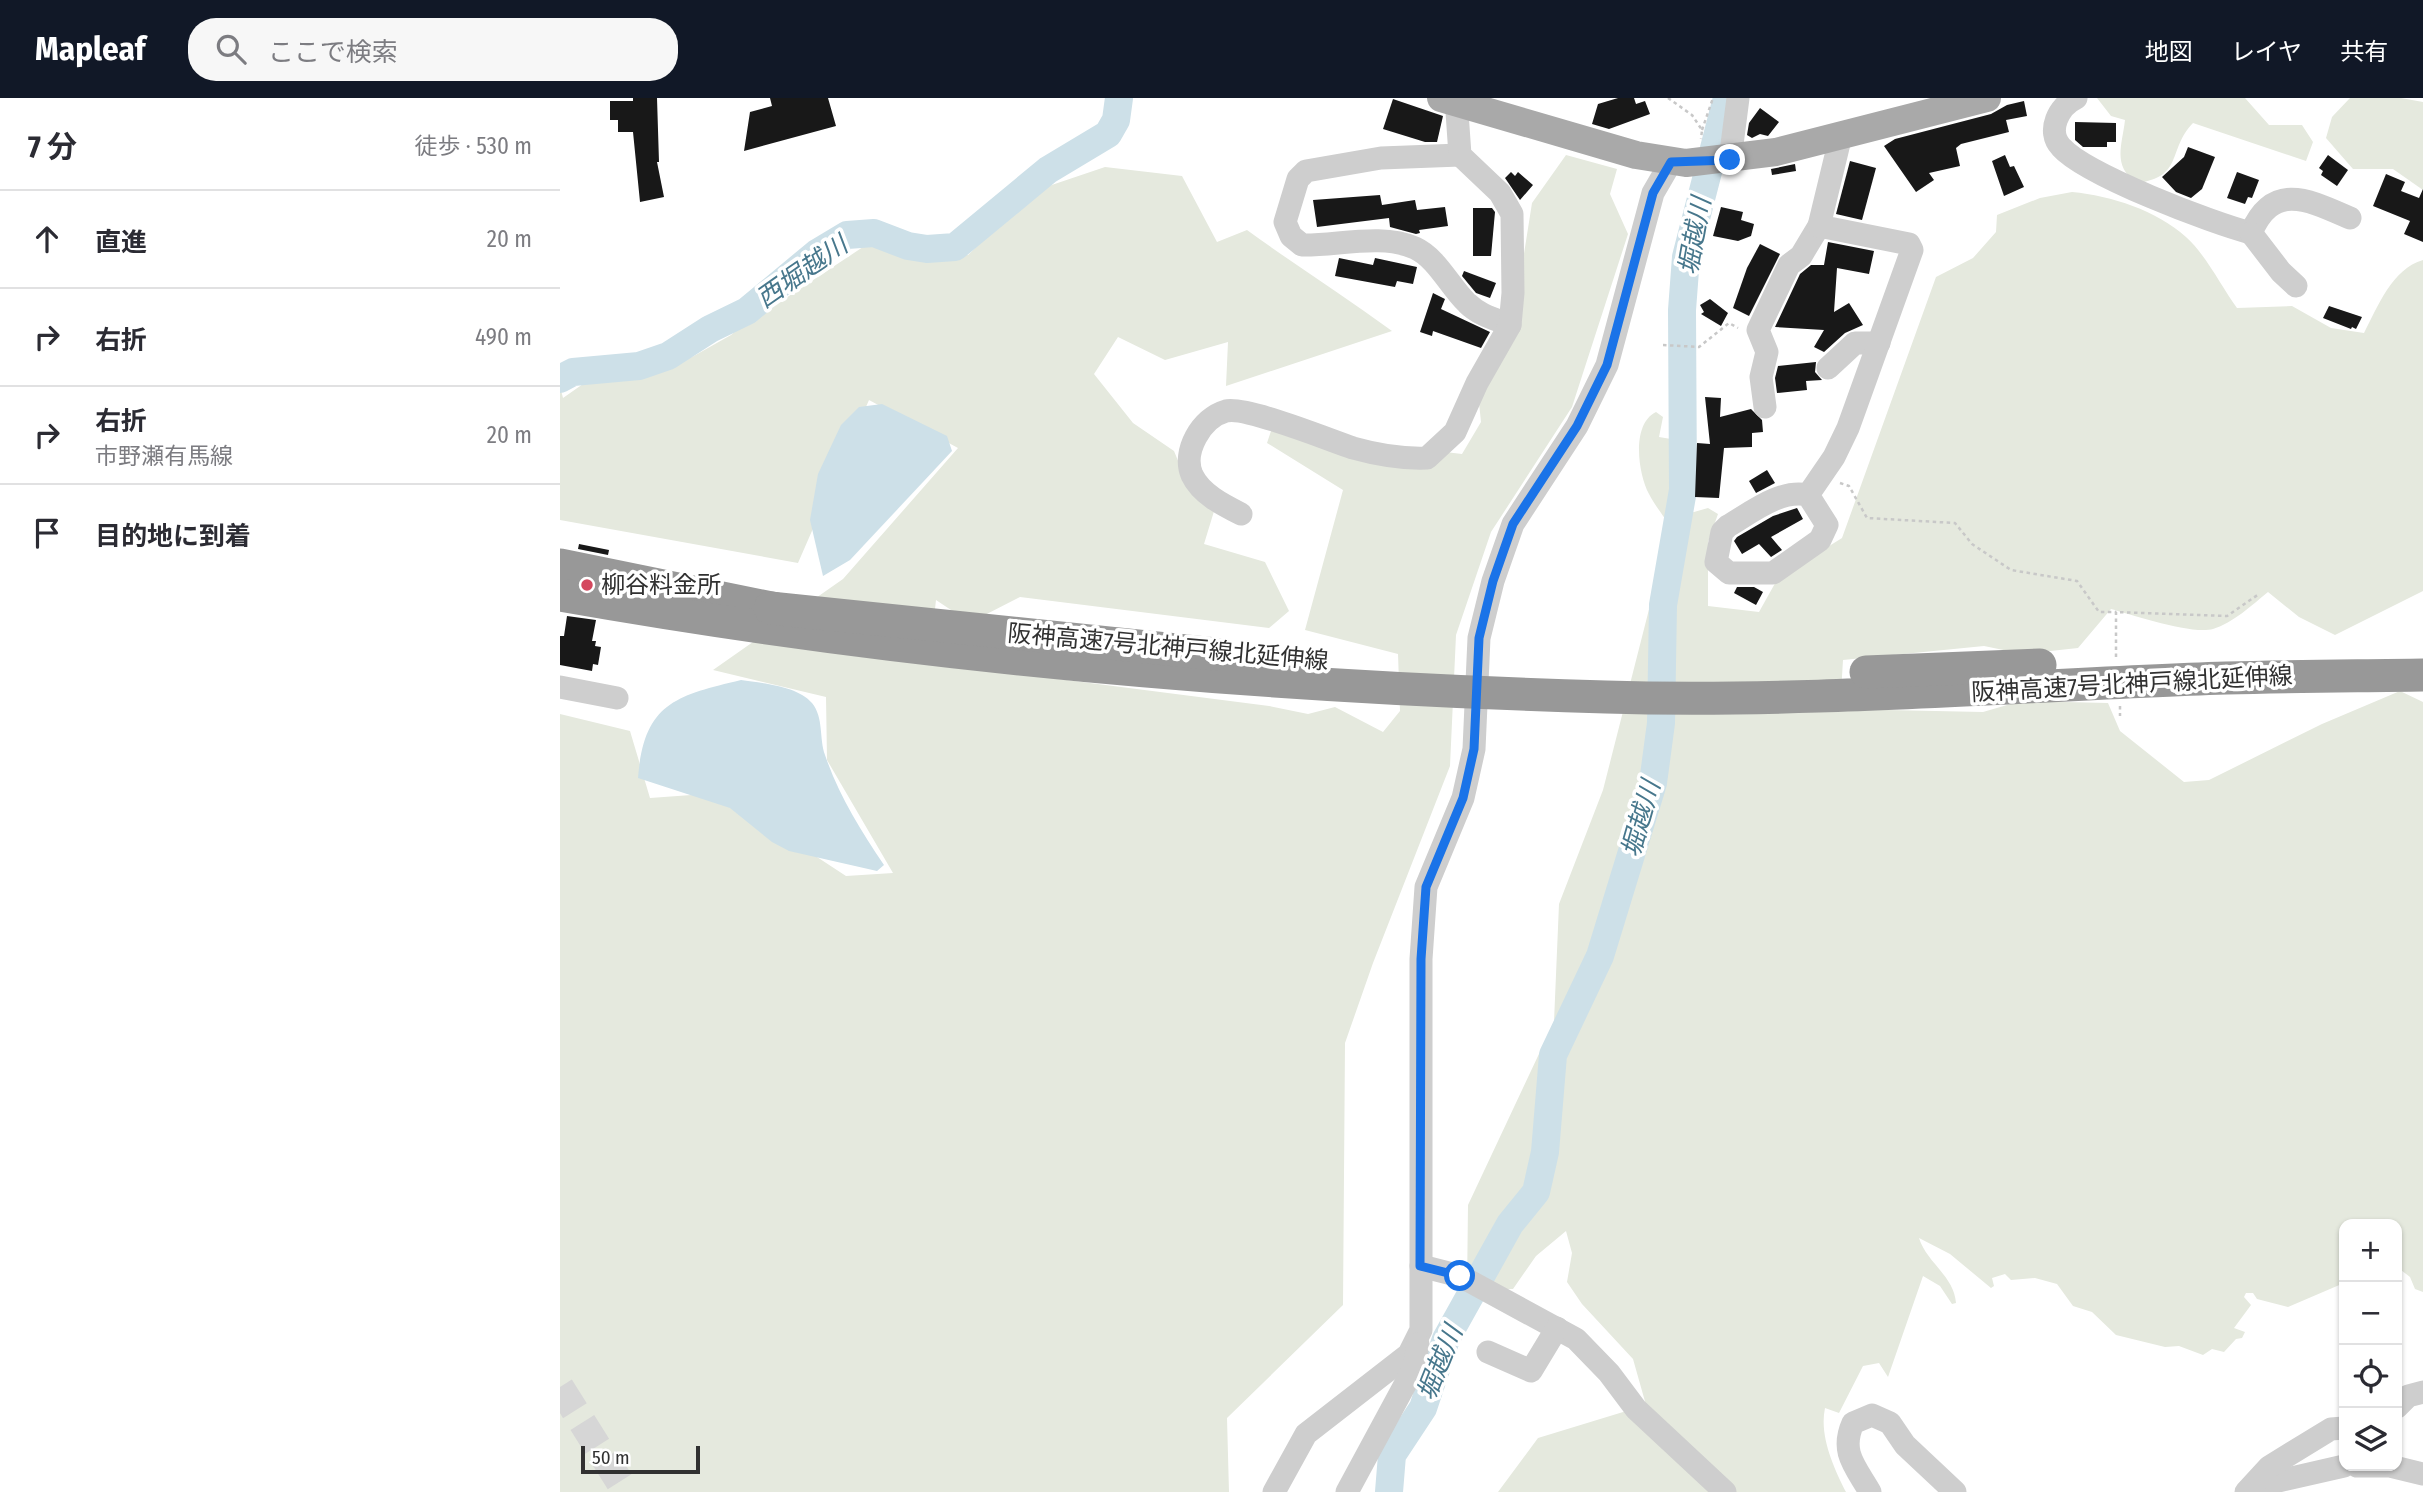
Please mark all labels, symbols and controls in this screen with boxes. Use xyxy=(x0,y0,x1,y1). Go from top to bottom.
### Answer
search box xyxy=(188,18,678,81)
text: Mapleaf xyxy=(35,29,146,69)
icon: search xyxy=(212,30,250,68)
text: ここで検索 xyxy=(268,37,398,68)
text: 地図 xyxy=(2145,38,2193,66)
text: レイヤ xyxy=(2231,38,2302,66)
text: 共有 xyxy=(2340,38,2388,66)
text: 7 分 xyxy=(28,129,77,165)
text: 徒歩 · 530 m xyxy=(414,132,532,160)
route end xyxy=(1714,144,1745,175)
water label: 堀越川 xyxy=(1673,192,1718,277)
icon: ahead xyxy=(28,220,66,258)
text: 20 m xyxy=(487,225,532,253)
text: 直進 xyxy=(95,227,147,258)
water label: 西堀越川 xyxy=(751,228,856,315)
icon: right xyxy=(28,318,66,356)
text: 490 m xyxy=(475,323,532,351)
text: 右折 xyxy=(95,325,147,356)
text: 右折 xyxy=(95,406,147,437)
icon: right xyxy=(28,416,66,454)
text: 20 m xyxy=(487,421,532,449)
text: 市野瀬有馬線 xyxy=(95,442,233,470)
icon: arrive xyxy=(28,514,66,552)
text: 目的地に到着 xyxy=(95,521,251,552)
place label: 柳谷料金所 xyxy=(601,571,721,599)
marker: 柳谷料金所 xyxy=(579,577,595,593)
street label: 阪神高速7号北神戸線北延伸線 xyxy=(1007,619,1329,675)
street label: 阪神高速7号北神戸線北延伸線 xyxy=(1971,662,2293,706)
water label: 堀越川 xyxy=(1615,774,1667,861)
map controls xyxy=(2339,1219,2402,1471)
button: + xyxy=(2339,1219,2402,1282)
route start xyxy=(1444,1260,1475,1291)
button: − xyxy=(2339,1282,2402,1345)
water label: 堀越川 xyxy=(1411,1318,1470,1405)
button: locate xyxy=(2339,1345,2402,1408)
button: layers xyxy=(2339,1408,2402,1471)
scale bar xyxy=(581,1443,700,1475)
text: 50 m xyxy=(592,1446,630,1469)

